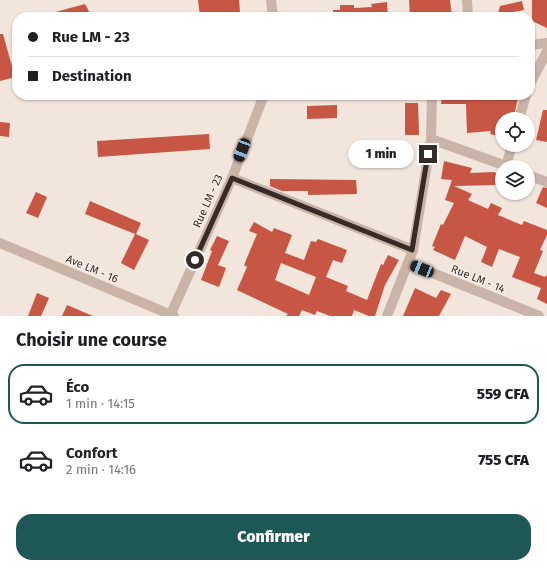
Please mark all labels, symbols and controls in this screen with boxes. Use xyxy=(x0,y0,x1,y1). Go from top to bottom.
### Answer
text: Rue LM - 23 xyxy=(52,28,130,46)
text: Destination xyxy=(52,67,132,85)
map controls xyxy=(495,112,535,200)
button: locate xyxy=(495,112,535,152)
car xyxy=(232,137,252,163)
callout: 1 min xyxy=(348,140,414,168)
route end xyxy=(419,145,437,163)
text: 1 min xyxy=(365,146,397,161)
button: layers xyxy=(495,160,535,200)
street label: Rue LM - 23 xyxy=(190,172,226,230)
route start xyxy=(186,251,204,269)
street label: Ave LM - 16 xyxy=(64,252,120,286)
car xyxy=(409,259,435,279)
street label: Rue LM - 14 xyxy=(449,262,507,296)
text: Choisir une course xyxy=(16,329,167,351)
icon: car xyxy=(18,376,54,412)
text: Éco xyxy=(66,378,89,396)
text: 559 CFA xyxy=(477,385,529,403)
text: 1 min · 14:15 xyxy=(66,396,135,411)
icon: car xyxy=(18,442,54,478)
text: Confort xyxy=(66,444,118,462)
text: 755 CFA xyxy=(478,451,529,469)
text: 2 min · 14:16 xyxy=(66,462,136,477)
button: Confirmer xyxy=(16,514,531,560)

